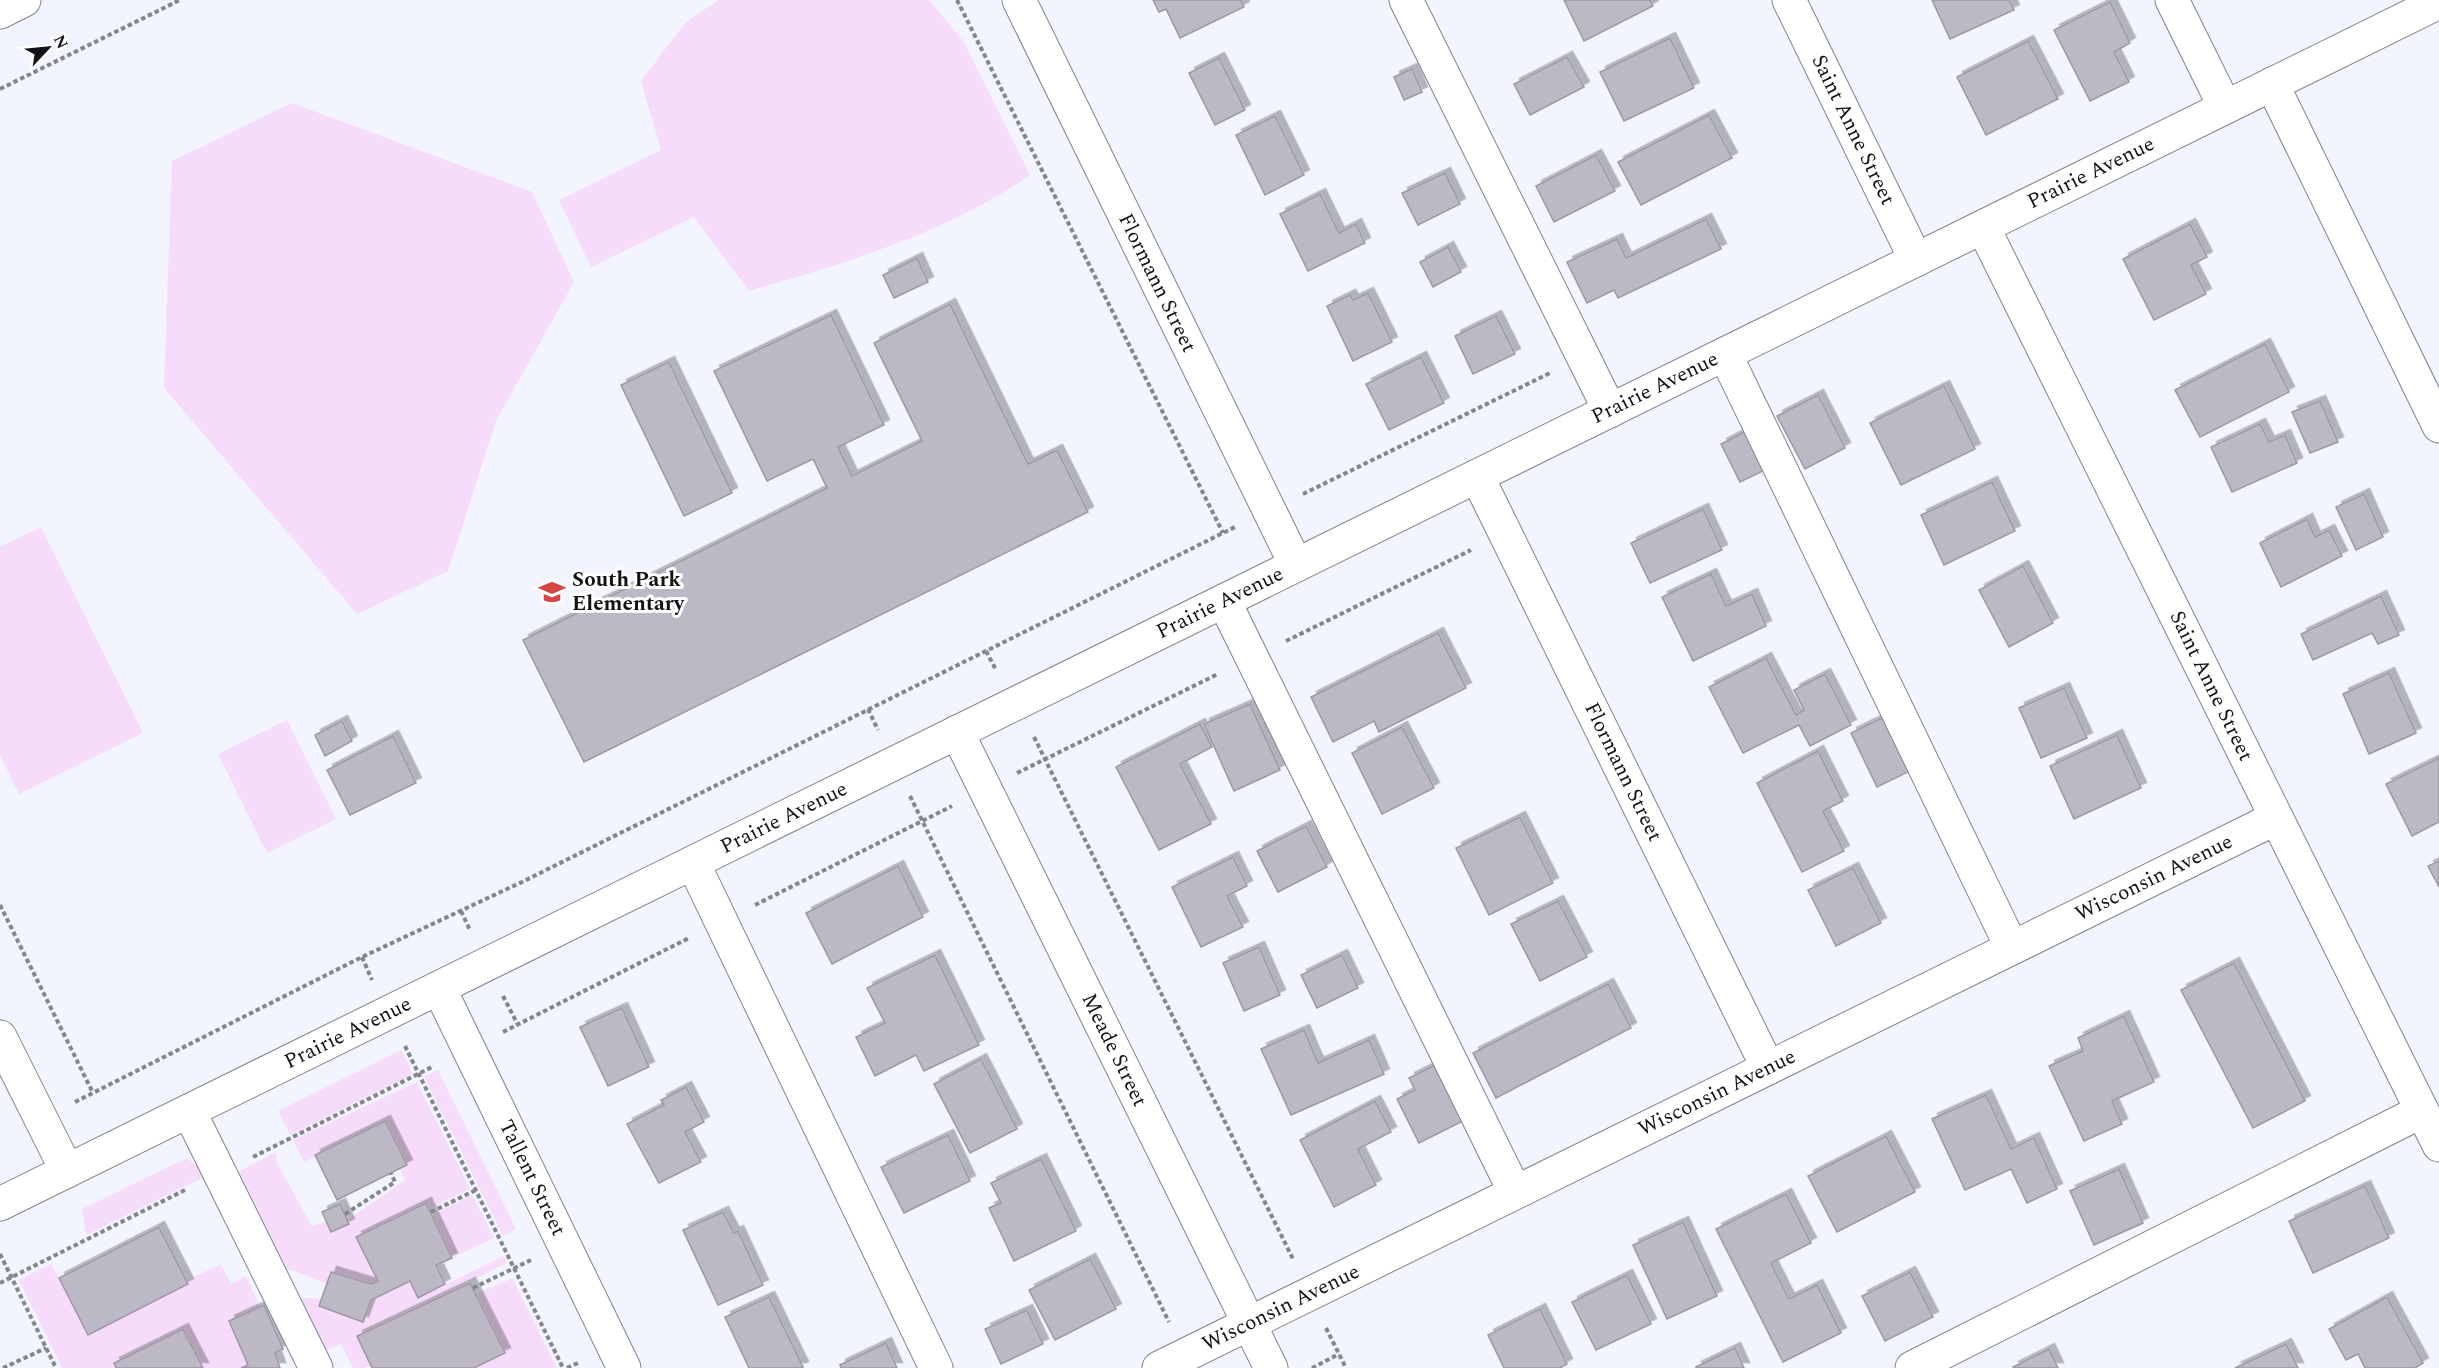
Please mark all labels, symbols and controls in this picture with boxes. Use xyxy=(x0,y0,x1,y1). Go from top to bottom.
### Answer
north arrow xyxy=(18,18,78,78)
text: N xyxy=(47,31,74,53)
street label: Saint Anne Street xyxy=(1803,49,1903,211)
street label: Prairie Avenue xyxy=(2022,128,2160,218)
street label: Flormann Street xyxy=(1109,208,1205,358)
street label: Prairie Avenue xyxy=(1586,343,1724,433)
street label: Prairie Avenue xyxy=(1151,558,1289,648)
place label: South Park Elementary xyxy=(572,564,685,620)
school or university icon: South Park Elementary xyxy=(537,577,567,607)
street label: Saint Anne Street xyxy=(2161,605,2261,767)
street label: Flormann Street xyxy=(1575,697,1671,847)
street label: Prairie Avenue xyxy=(715,773,853,863)
street label: Wisconsin Avenue xyxy=(2070,826,2238,930)
street label: Prairie Avenue xyxy=(279,988,417,1078)
street label: Meade Street xyxy=(1073,988,1155,1112)
street label: Wisconsin Avenue xyxy=(1633,1041,1801,1145)
street label: Tallent Street xyxy=(490,1114,574,1242)
street label: Wisconsin Avenue xyxy=(1197,1256,1365,1360)

